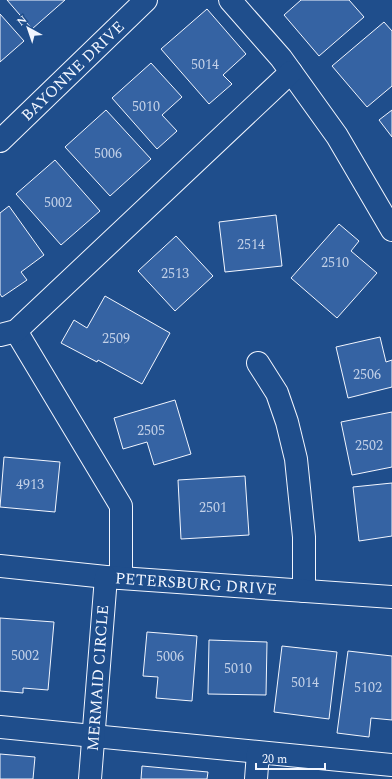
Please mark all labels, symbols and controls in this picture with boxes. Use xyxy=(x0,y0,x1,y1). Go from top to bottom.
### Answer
north arrow xyxy=(8,8,48,48)
street label: BAYONNE DRIVE xyxy=(17,17,129,125)
house number: 5014 xyxy=(191,54,219,75)
house number: 5010 xyxy=(132,96,160,117)
house number: 5006 xyxy=(94,143,122,164)
house number: 5002 xyxy=(44,192,72,213)
house number: 2514 xyxy=(237,234,265,255)
house number: 2510 xyxy=(321,252,349,273)
house number: 2513 xyxy=(161,263,189,284)
house number: 2509 xyxy=(102,328,130,349)
house number: 2506 xyxy=(353,364,381,385)
house number: 2505 xyxy=(137,420,165,441)
house number: 2502 xyxy=(355,435,383,456)
house number: 4913 xyxy=(16,474,44,495)
house number: 2501 xyxy=(199,497,227,518)
street label: PETERSBURG DRIVE xyxy=(114,566,278,602)
street label: MERMAID CIRCLE xyxy=(81,604,115,752)
house number: 5002 xyxy=(11,645,39,666)
house number: 5006 xyxy=(156,646,184,667)
house number: 5010 xyxy=(224,658,252,679)
house number: 5014 xyxy=(291,672,319,693)
house number: 5102 xyxy=(354,677,382,698)
scale bar xyxy=(256,745,325,771)
text: 20 m xyxy=(262,750,287,769)

